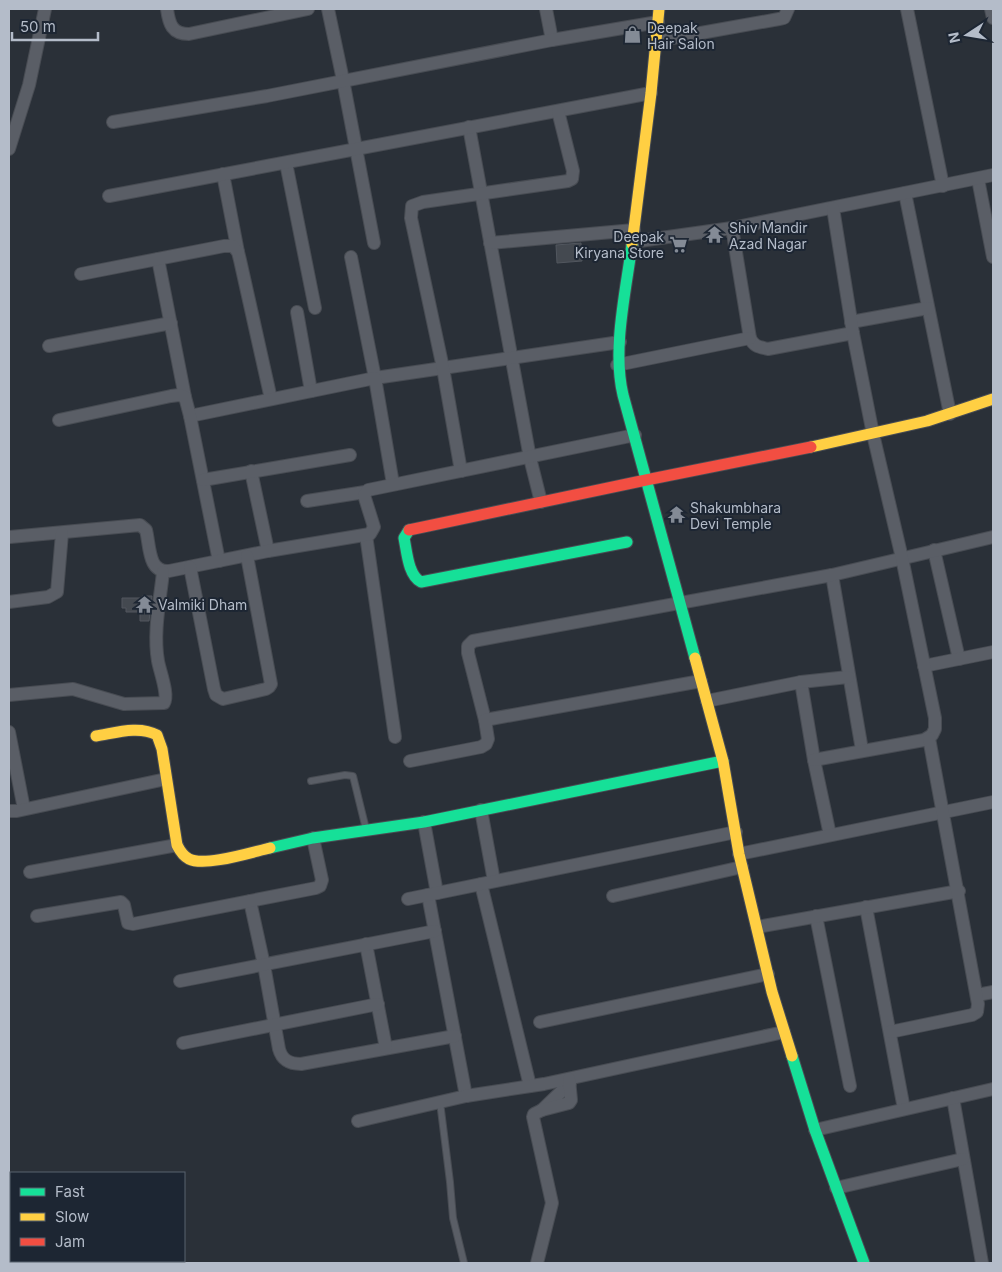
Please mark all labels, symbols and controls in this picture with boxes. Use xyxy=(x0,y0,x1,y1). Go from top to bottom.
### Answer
scale bar xyxy=(12,10,99,42)
north arrow xyxy=(942,10,992,60)
text: 50 m xyxy=(20,17,56,36)
place label: Deepak Hair Salon xyxy=(647,19,715,52)
shop icon: Deepak Hair Salon xyxy=(623,25,643,45)
text: N xyxy=(944,31,963,45)
place label: Shiv Mandir Azad Nagar xyxy=(729,219,807,252)
temple icon: Shiv Mandir Azad Nagar xyxy=(705,225,725,245)
place label: Deepak Kiryana Store xyxy=(575,228,664,261)
supermarket icon: Deepak Kiryana Store xyxy=(668,234,688,254)
place label: Shakumbhara Devi Temple xyxy=(690,499,781,532)
temple icon: Shakumbhara Devi Temple xyxy=(666,505,686,525)
temple icon: Valmiki Dham xyxy=(134,594,154,614)
place label: Valmiki Dham xyxy=(158,596,247,613)
legend xyxy=(10,1172,185,1262)
text: Fast xyxy=(55,1182,85,1201)
text: Slow xyxy=(55,1207,89,1226)
text: Jam xyxy=(55,1232,85,1251)

